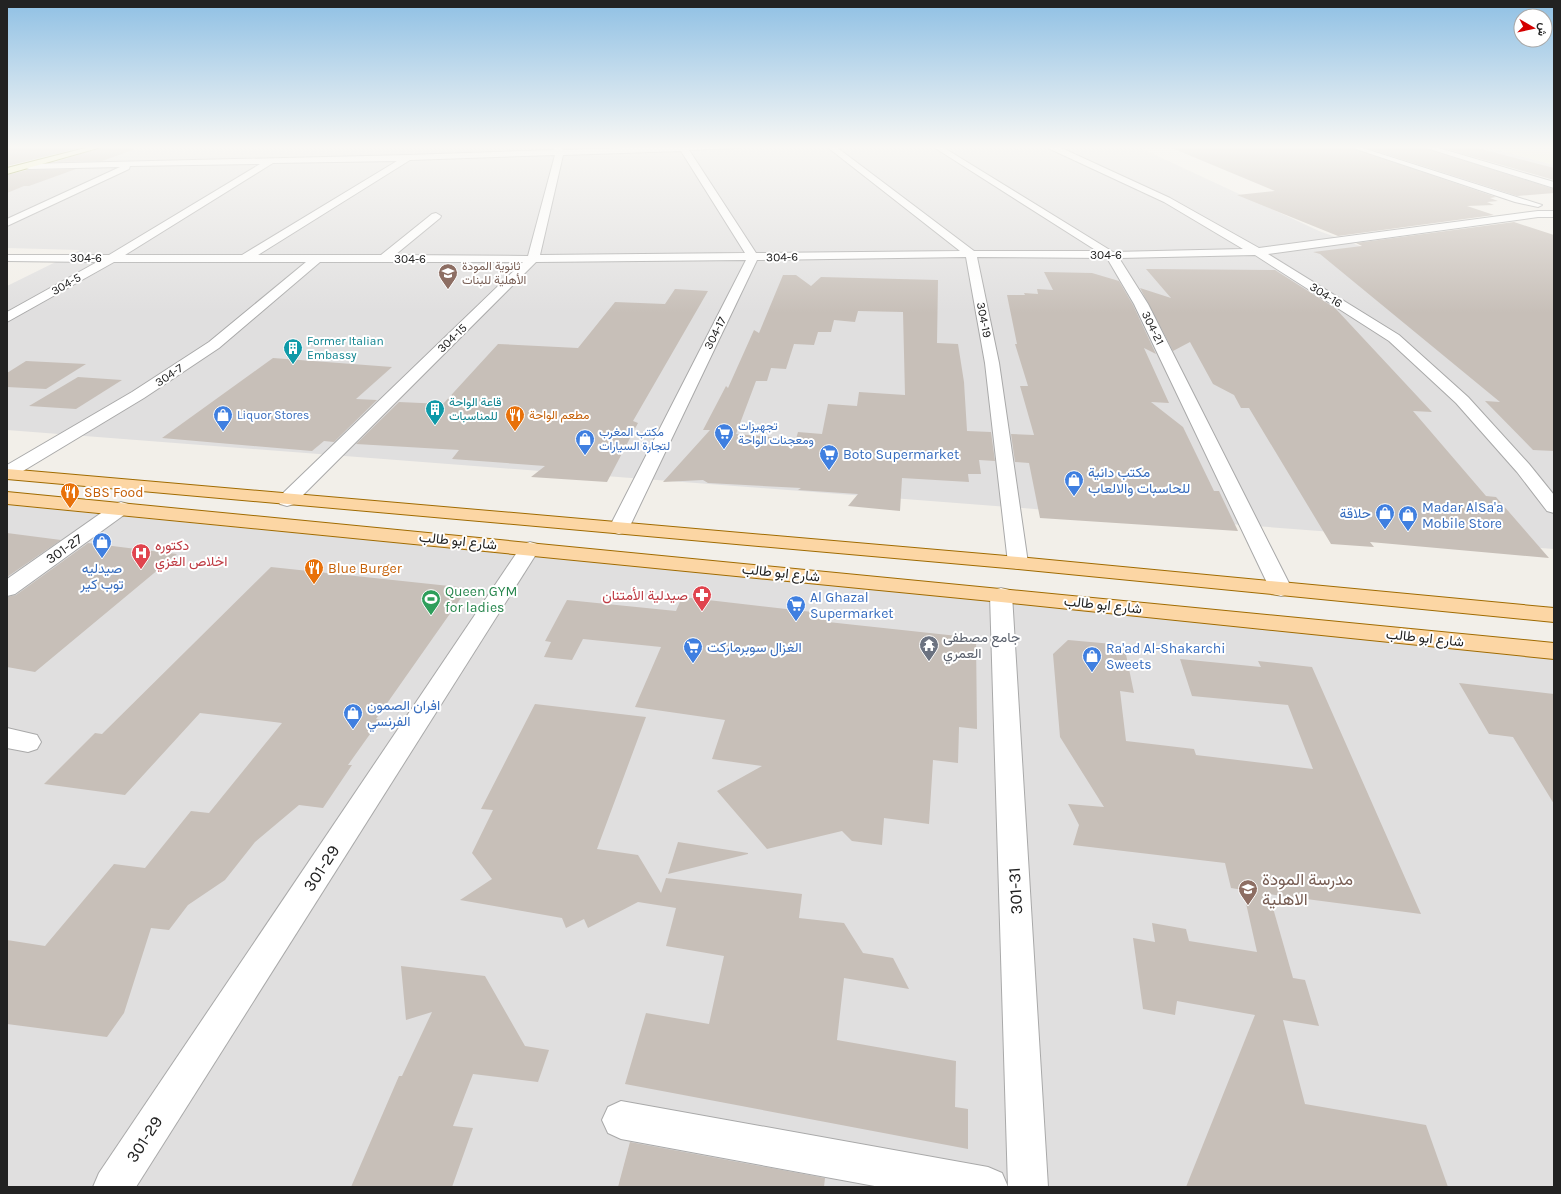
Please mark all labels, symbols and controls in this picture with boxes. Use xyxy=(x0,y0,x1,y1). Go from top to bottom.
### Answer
north arrow xyxy=(1513,8,1553,48)
text: ش xyxy=(1535,22,1550,37)
street label: 304-6 xyxy=(1090,248,1122,262)
street label: 304-6 xyxy=(766,250,798,264)
street label: 304-6 xyxy=(70,251,102,265)
street label: 304-6 xyxy=(394,252,426,266)
place label: ثانوية المودة الأهلية للبنات xyxy=(462,259,526,287)
school or university icon: ثانوية المودة الأهلية للبنات xyxy=(437,262,459,290)
street label: 304-5 xyxy=(49,270,83,298)
street label: 304-16 xyxy=(1307,280,1345,311)
street label: 304-19 xyxy=(974,301,994,339)
street label: 304-21 xyxy=(1139,309,1167,347)
street label: 304-17 xyxy=(701,314,729,352)
street label: 304-15 xyxy=(434,320,470,355)
place label: Former Italian Embassy xyxy=(307,334,384,362)
building icon: Former Italian Embassy xyxy=(282,337,304,365)
street label: 304-7 xyxy=(152,360,186,389)
place label: قاعة الواحة للمناسبات xyxy=(449,395,502,423)
building icon: قاعة الواحة للمناسبات xyxy=(424,398,446,426)
shop icon: Liquor Stores xyxy=(212,404,234,432)
restaurant icon: مطعم الواحة xyxy=(504,404,526,432)
place label: Liquor Stores xyxy=(237,408,309,422)
place label: مطعم الواحة xyxy=(529,408,589,423)
place label: تجهيزات ومعجنات الواحة xyxy=(738,419,814,448)
supermarket icon: تجهيزات ومعجنات الواحة xyxy=(713,422,735,450)
place label: مكتب المغرب لتجارة السيارات xyxy=(599,425,670,454)
shop icon: مكتب المغرب لتجارة السيارات xyxy=(574,428,596,456)
supermarket icon: Boto Supermarket xyxy=(818,443,840,471)
place label: Boto Supermarket xyxy=(843,446,959,463)
place label: مكتب دانية للحاسبات والالعاب xyxy=(1088,464,1190,497)
shop icon: مكتب دانية للحاسبات والالعاب xyxy=(1063,469,1085,497)
restaurant icon: SBS Food xyxy=(59,481,81,509)
place label: SBS Food xyxy=(84,484,144,501)
place label: Madar AlSa'a Mobile Store xyxy=(1422,499,1504,532)
shop icon: حلاقة xyxy=(1374,502,1396,530)
shop icon: Madar AlSa'a Mobile Store xyxy=(1397,504,1419,532)
place label: حلاقة xyxy=(1340,505,1371,522)
street label: شارع ابو طالب xyxy=(418,528,498,556)
street label: 301-27 xyxy=(42,530,86,568)
shop icon: صيدليه توب كير xyxy=(91,531,113,559)
place label: دكتوره اخلاص الغزي xyxy=(155,537,227,573)
hospital icon: دكتوره اخلاص الغزي xyxy=(130,542,152,570)
restaurant icon: Blue Burger xyxy=(303,557,325,585)
place label: صيدليه توب كير xyxy=(79,560,124,593)
place label: Blue Burger xyxy=(328,560,403,577)
street label: شارع ابو طالب xyxy=(741,560,821,588)
place label: Queen GYM for ladies xyxy=(445,583,517,616)
pharmacy icon: صيدلية الأمتنان xyxy=(691,584,713,612)
place label: صيدلية الأمتنان xyxy=(602,587,688,604)
sports icon: Queen GYM for ladies xyxy=(420,588,442,616)
place label: Al Ghazal Supermarket xyxy=(810,589,894,622)
street label: شارع ابو طالب xyxy=(1063,592,1143,620)
supermarket icon: Al Ghazal Supermarket xyxy=(785,594,807,622)
street label: شارع ابو طالب xyxy=(1385,625,1465,653)
place label: جامع مصطفى العمري xyxy=(943,629,1020,665)
temple icon: جامع مصطفى العمري xyxy=(918,634,940,662)
supermarket icon: الغزال سوبرماركت xyxy=(682,636,704,664)
place label: الغزال سوبرماركت xyxy=(707,639,802,657)
place label: Ra'ad Al-Shakarchi Sweets xyxy=(1106,640,1225,673)
shop icon: Ra'ad Al-Shakarchi Sweets xyxy=(1081,645,1103,673)
place label: افران الصمون الفرنسي xyxy=(367,697,440,733)
shop icon: افران الصمون الفرنسي xyxy=(342,702,364,730)
street label: 301-29 xyxy=(299,841,343,895)
street label: 301-31 xyxy=(1004,867,1026,915)
place label: مدرسة المودة الاهلية xyxy=(1262,869,1353,909)
school or university icon: مدرسة المودة الاهلية xyxy=(1237,878,1259,906)
street label: 301-29 xyxy=(122,1112,166,1166)

